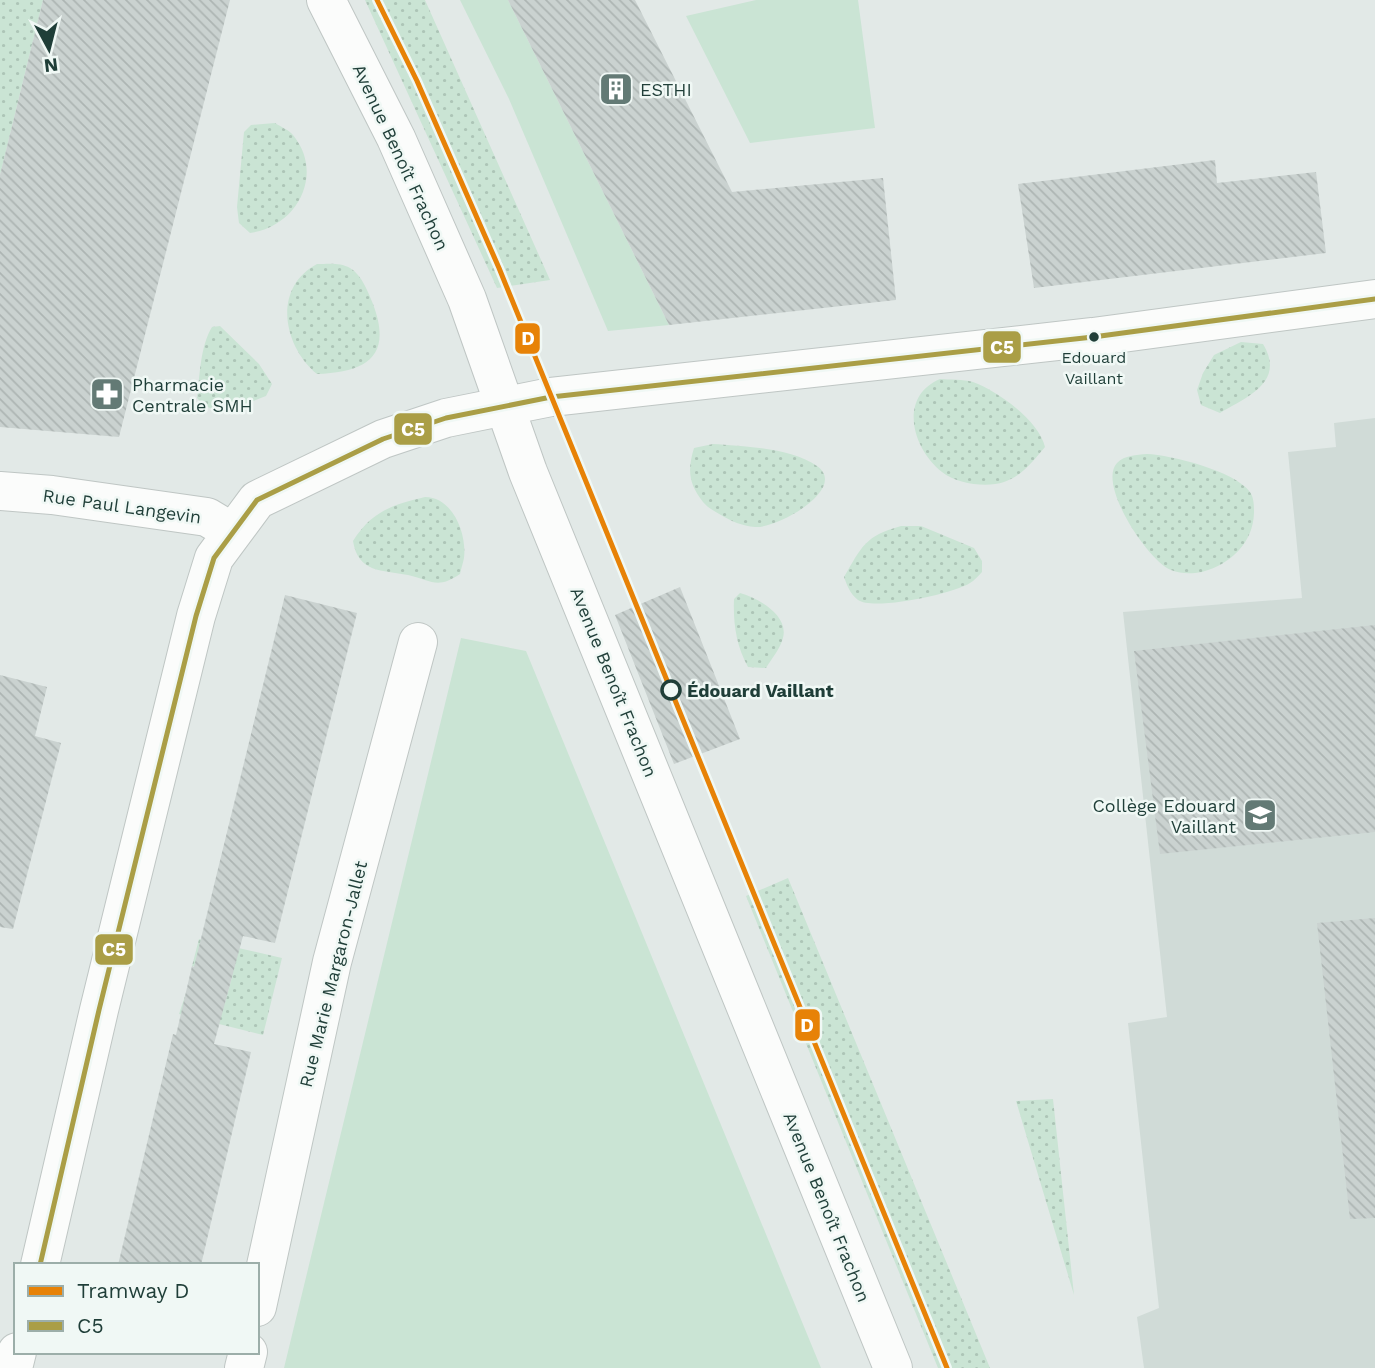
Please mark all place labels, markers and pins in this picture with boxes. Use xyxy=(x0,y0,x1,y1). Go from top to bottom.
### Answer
building icon: ESTHI xyxy=(597,70,635,108)
place label: ESTHI xyxy=(640,79,692,100)
marker: Edouard Vaillant xyxy=(1087,330,1101,344)
place label: Edouard Vaillant xyxy=(1062,348,1126,388)
place label: Pharmacie Centrale SMH xyxy=(132,374,253,416)
pharmacy icon: Pharmacie Centrale SMH xyxy=(88,375,126,413)
marker: Édouard Vaillant xyxy=(661,680,681,700)
place label: Édouard Vaillant xyxy=(687,680,834,701)
place label: Collège Edouard Vaillant xyxy=(1092,795,1236,837)
school or university icon: Collège Edouard Vaillant xyxy=(1241,796,1279,834)

